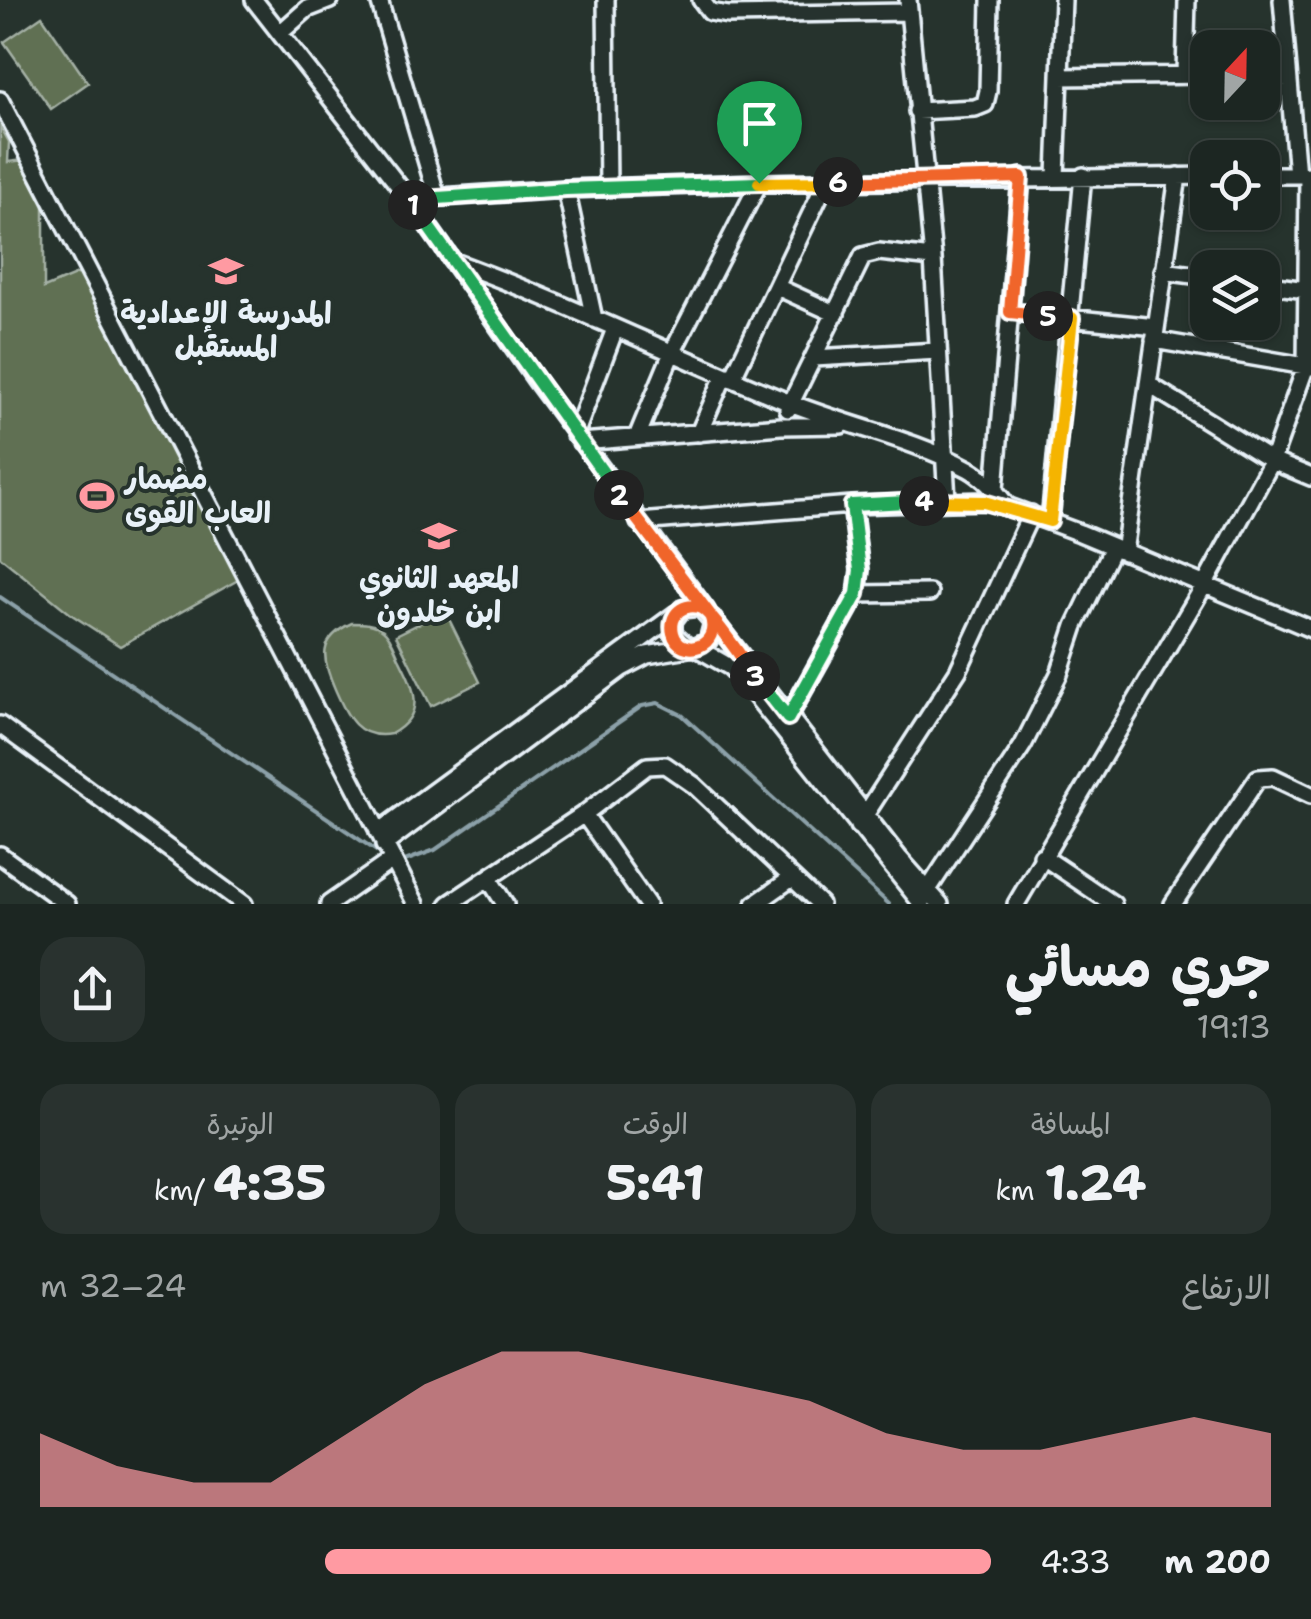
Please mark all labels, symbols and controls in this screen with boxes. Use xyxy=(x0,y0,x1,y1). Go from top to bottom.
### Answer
north arrow xyxy=(1190,30,1280,120)
map controls xyxy=(1190,30,1280,340)
pin xyxy=(717,81,802,184)
icon: arrive xyxy=(732,96,787,151)
button: locate xyxy=(1190,140,1280,230)
pin: 6 xyxy=(813,157,863,207)
text: 6 xyxy=(828,163,848,201)
pin: 1 xyxy=(388,180,438,230)
text: 1 xyxy=(407,186,419,224)
button: layers xyxy=(1190,250,1280,340)
school or university icon: المدرسة الإعدادية المستقبل xyxy=(207,252,245,290)
pin: 5 xyxy=(1023,291,1073,341)
place label: المدرسة الإعدادية المستقبل xyxy=(120,292,332,367)
text: 5 xyxy=(1039,297,1057,335)
place label: مضمار العاب القوى xyxy=(123,458,271,533)
pin: 2 xyxy=(594,470,644,520)
text: 2 xyxy=(609,476,629,514)
pin: 4 xyxy=(899,476,949,526)
sports icon: مضمار العاب القوى xyxy=(78,477,116,515)
text: 4 xyxy=(914,482,934,520)
school or university icon: المعهد الثانوي ابن خلدون xyxy=(420,517,458,555)
place label: المعهد الثانوي ابن خلدون xyxy=(359,557,519,632)
pin: 3 xyxy=(730,651,780,701)
text: 3 xyxy=(745,657,765,695)
text: جري مسائي xyxy=(1005,930,1271,1004)
button: share xyxy=(40,937,145,1042)
text: 19:13 xyxy=(1196,1005,1271,1048)
text: الوتيرة xyxy=(206,1105,274,1143)
text: الوقت xyxy=(623,1105,688,1143)
text: المسافة xyxy=(1031,1105,1111,1143)
text: 4:35 xyxy=(213,1149,327,1216)
text: 5:41 xyxy=(606,1149,705,1216)
text: 1.24 xyxy=(1044,1149,1147,1216)
text: /km xyxy=(154,1171,213,1209)
text: km xyxy=(995,1171,1044,1209)
text: 24–32 m xyxy=(40,1264,186,1307)
text: الارتفاع xyxy=(1181,1266,1271,1309)
text: 4:33 xyxy=(1040,1540,1111,1583)
text: 200 m xyxy=(1164,1540,1271,1583)

